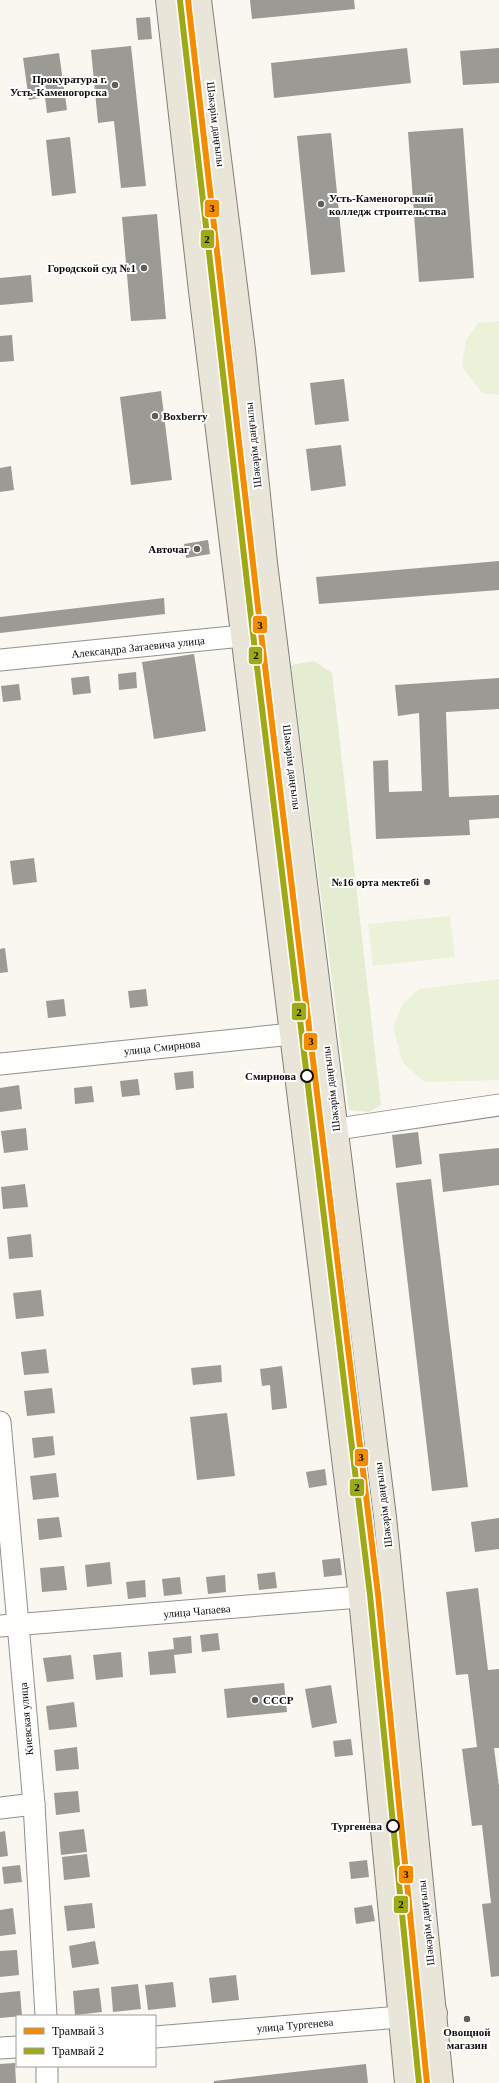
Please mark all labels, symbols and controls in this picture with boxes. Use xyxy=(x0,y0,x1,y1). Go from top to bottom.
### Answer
place label: Прокуратура г. Усть-Каменогорска xyxy=(10,73,107,98)
marker: Прокуратура г. Усть-Каменогорска xyxy=(110,80,120,90)
street label: Шәкәрім даңғылы xyxy=(205,81,227,168)
place label: Усть-Каменогорский колледж строительства xyxy=(329,192,447,217)
line badge: 3 xyxy=(204,199,220,218)
marker: Усть-Каменогорский колледж строительства xyxy=(316,199,326,209)
text: 3 xyxy=(209,202,215,214)
line badge: 2 xyxy=(200,229,215,249)
text: 2 xyxy=(204,233,210,245)
place label: Городской суд №1 xyxy=(48,262,136,274)
marker: Городской суд №1 xyxy=(139,263,149,273)
street label: Шәкәрім даңғылы xyxy=(242,401,263,488)
place label: Boxberry xyxy=(163,410,208,422)
marker: Boxberry xyxy=(150,411,160,421)
place label: Авточаг xyxy=(148,543,189,555)
marker: Авточаг xyxy=(192,544,202,554)
line badge: 3 xyxy=(252,615,268,634)
text: 3 xyxy=(257,619,263,631)
street label: Александра Затаевича улица xyxy=(71,634,205,660)
line badge: 2 xyxy=(248,646,263,665)
text: 2 xyxy=(253,649,259,661)
street label: Шәкәрім даңғылы xyxy=(281,724,303,811)
place label: №16 орта мектебі xyxy=(331,876,419,888)
marker: №16 орта мектебі xyxy=(422,877,432,887)
line badge: 2 xyxy=(291,1002,307,1021)
text: 2 xyxy=(296,1006,302,1018)
line badge: 3 xyxy=(303,1032,318,1051)
text: 3 xyxy=(308,1035,314,1047)
street label: улица Смирнова xyxy=(123,1037,201,1057)
street label: Шәкәрім даңғылы xyxy=(320,1045,342,1132)
marker: Смирнова xyxy=(300,1069,314,1083)
place label: Смирнова xyxy=(245,1070,296,1082)
line badge: 3 xyxy=(354,1448,369,1467)
text: 3 xyxy=(358,1451,364,1463)
street label: Шәкәрім даңғылы xyxy=(372,1461,394,1548)
line badge: 2 xyxy=(349,1478,365,1497)
text: 2 xyxy=(354,1481,360,1493)
street label: улица Чапаева xyxy=(163,1602,231,1620)
street label: Киевская улица xyxy=(17,1682,35,1756)
place label: СССР xyxy=(263,1694,294,1706)
marker: СССР xyxy=(250,1695,260,1705)
marker: Тургенева xyxy=(386,1819,400,1833)
place label: Тургенева xyxy=(331,1820,382,1832)
line badge: 3 xyxy=(398,1865,414,1884)
text: 3 xyxy=(403,1868,409,1880)
street label: Шәкәрім даңғылы xyxy=(415,1879,436,1966)
line badge: 2 xyxy=(393,1895,409,1914)
text: 2 xyxy=(398,1898,404,1910)
marker: Овощной магазин xyxy=(462,2014,472,2024)
legend xyxy=(16,2015,156,2067)
street label: улица Тургенева xyxy=(256,2016,334,2034)
text: Трамвай 3 xyxy=(52,2024,104,2038)
place label: Овощной магазин xyxy=(443,2026,491,2051)
text: Трамвай 2 xyxy=(52,2044,104,2058)

